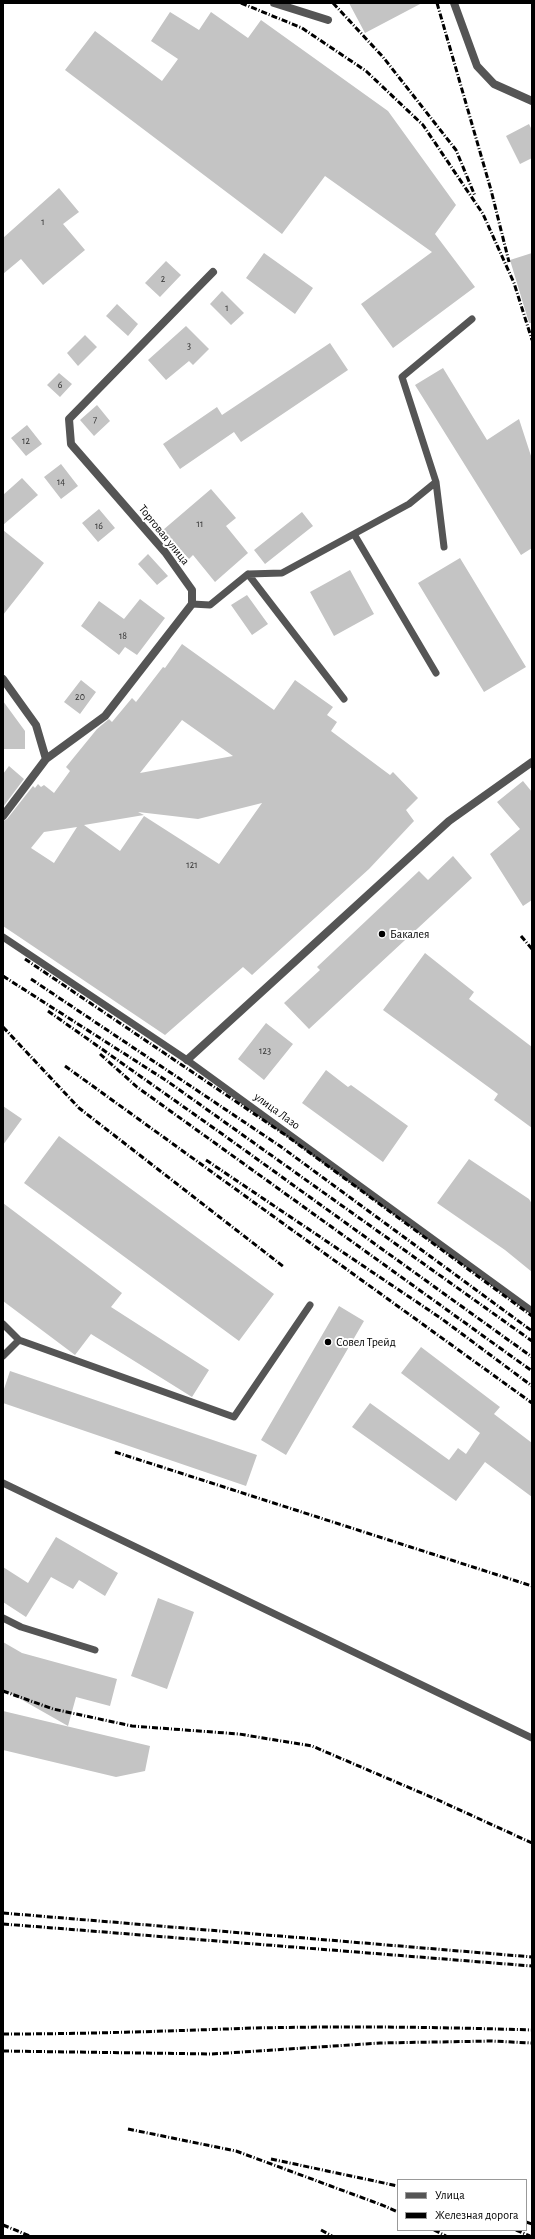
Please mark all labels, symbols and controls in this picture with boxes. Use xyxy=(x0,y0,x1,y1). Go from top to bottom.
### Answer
house number: 1 xyxy=(41,216,45,228)
house number: 2 xyxy=(161,273,165,285)
house number: 1 xyxy=(225,302,229,314)
house number: 3 xyxy=(187,340,191,352)
house number: 6 xyxy=(58,379,62,391)
house number: 7 xyxy=(93,414,97,426)
house number: 12 xyxy=(22,435,30,447)
house number: 14 xyxy=(57,476,65,488)
street label: Торговая улица xyxy=(135,502,193,568)
house number: 11 xyxy=(197,518,203,530)
house number: 16 xyxy=(95,520,103,532)
house number: 18 xyxy=(119,630,127,642)
house number: 20 xyxy=(75,691,85,703)
house number: 121 xyxy=(186,859,198,871)
place label: Бакалея xyxy=(390,927,430,941)
marker: Бакалея xyxy=(377,929,387,939)
house number: 123 xyxy=(259,1045,271,1057)
street label: улица Лазо xyxy=(251,1089,303,1133)
place label: Совел Трейд xyxy=(336,1335,396,1349)
marker: Совел Трейд xyxy=(323,1337,333,1347)
legend xyxy=(397,2179,527,2231)
text: Улица xyxy=(435,2189,465,2201)
text: Железная дорога xyxy=(435,2209,519,2221)

